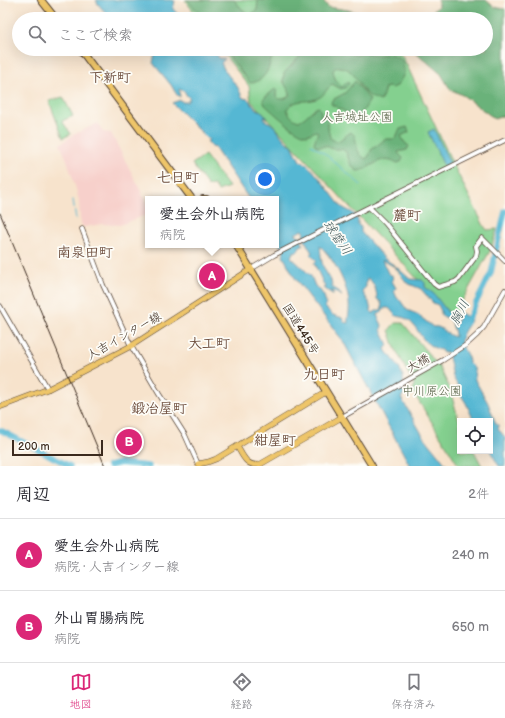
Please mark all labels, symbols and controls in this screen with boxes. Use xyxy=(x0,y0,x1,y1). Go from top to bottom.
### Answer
search box xyxy=(12,12,493,56)
icon: search xyxy=(26,23,48,45)
text: ここで検索 xyxy=(58,26,133,45)
district label: 下新町 xyxy=(89,69,131,86)
park label: 人吉城址公園 xyxy=(321,110,393,125)
district label: 七日町 xyxy=(157,169,199,186)
your location xyxy=(255,169,275,189)
popup xyxy=(145,196,279,248)
text: 愛生会外山病院 xyxy=(159,205,265,224)
district label: 麓町 xyxy=(393,207,421,224)
water label: 球磨川 xyxy=(319,217,355,258)
text: 病院 xyxy=(159,227,186,243)
district label: 南泉田町 xyxy=(57,244,113,261)
pin: A xyxy=(199,261,225,291)
water label: 胸川 xyxy=(447,297,473,328)
street label: 国道445号 xyxy=(279,301,322,358)
street label: 人吉インター線 xyxy=(84,309,164,364)
district label: 大工町 xyxy=(188,335,230,352)
street label: 大橋 xyxy=(404,351,432,376)
district label: 九日町 xyxy=(303,366,345,383)
park label: 中川原公園 xyxy=(402,384,462,399)
district label: 鍛冶屋町 xyxy=(131,400,187,417)
map controls xyxy=(457,418,493,454)
button: locate xyxy=(457,418,493,454)
pin: B xyxy=(116,427,142,457)
district label: 紺屋町 xyxy=(254,432,296,449)
scale bar xyxy=(12,438,103,457)
text: 200 m xyxy=(18,440,50,453)
text: 周辺 xyxy=(16,485,50,505)
text: 2件 xyxy=(468,486,489,502)
text: 愛生会外山病院 xyxy=(54,537,159,556)
text: A xyxy=(25,547,33,563)
text: 240 m xyxy=(452,547,489,563)
text: 病院 · 人吉インター線 xyxy=(54,559,179,575)
text: 外山胃腸病院 xyxy=(54,609,144,628)
text: B xyxy=(24,619,34,635)
text: 650 m xyxy=(452,619,489,635)
text: 病院 xyxy=(54,631,80,647)
tab: 地図 xyxy=(70,671,92,711)
tab: 経路 xyxy=(231,671,253,711)
tab: 保存済み xyxy=(392,671,436,711)

